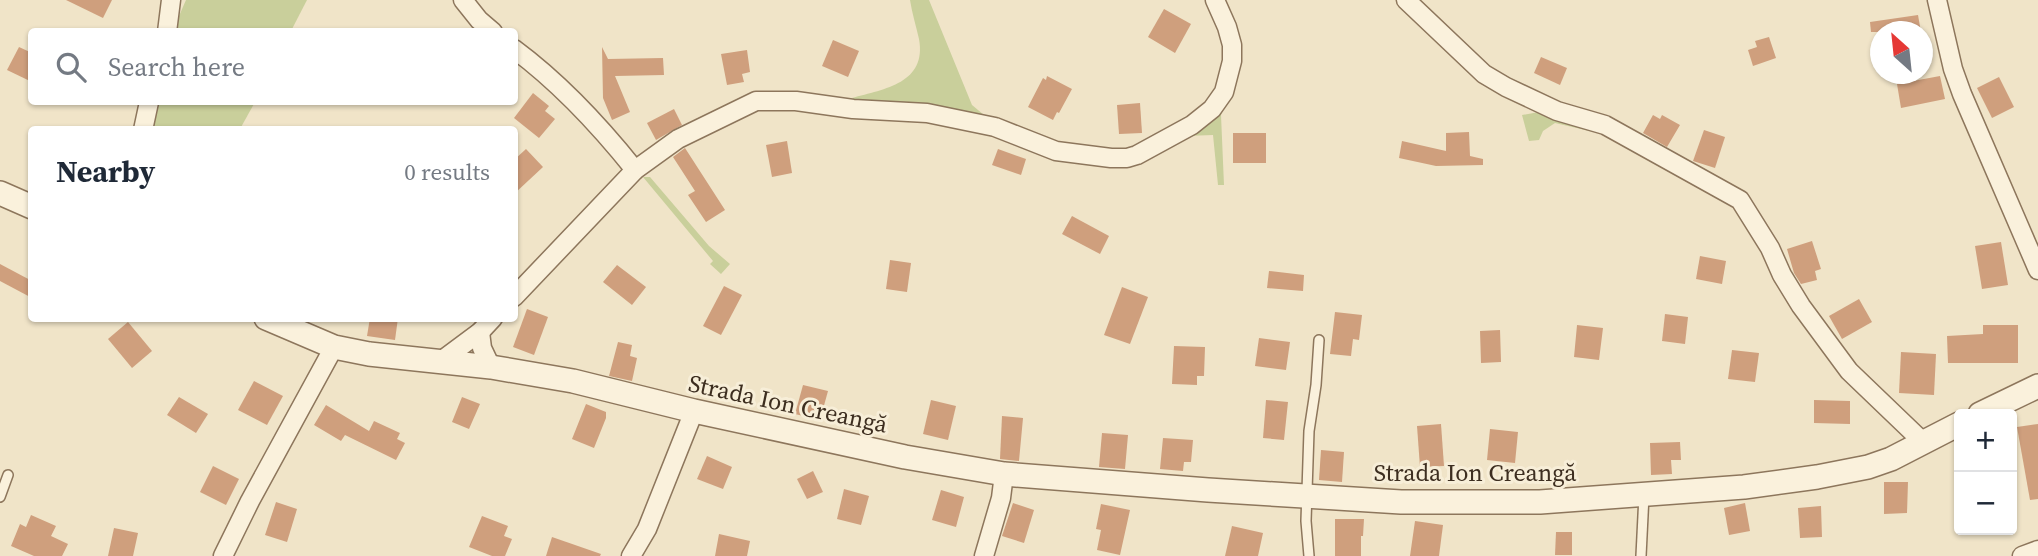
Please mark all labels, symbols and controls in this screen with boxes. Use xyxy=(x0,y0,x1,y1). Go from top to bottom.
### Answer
north arrow xyxy=(1870,21,1933,84)
search box xyxy=(28,28,518,105)
icon: search xyxy=(52,48,90,86)
text: Search here xyxy=(108,49,245,85)
text: Nearby xyxy=(56,151,155,192)
text: 0 results xyxy=(404,156,490,188)
street label: Strada Ion Creangă xyxy=(686,366,891,441)
map controls xyxy=(1954,409,2017,535)
button: + xyxy=(1954,409,2017,472)
street label: Strada Ion Creangă xyxy=(1374,456,1577,489)
button: − xyxy=(1954,472,2017,535)

